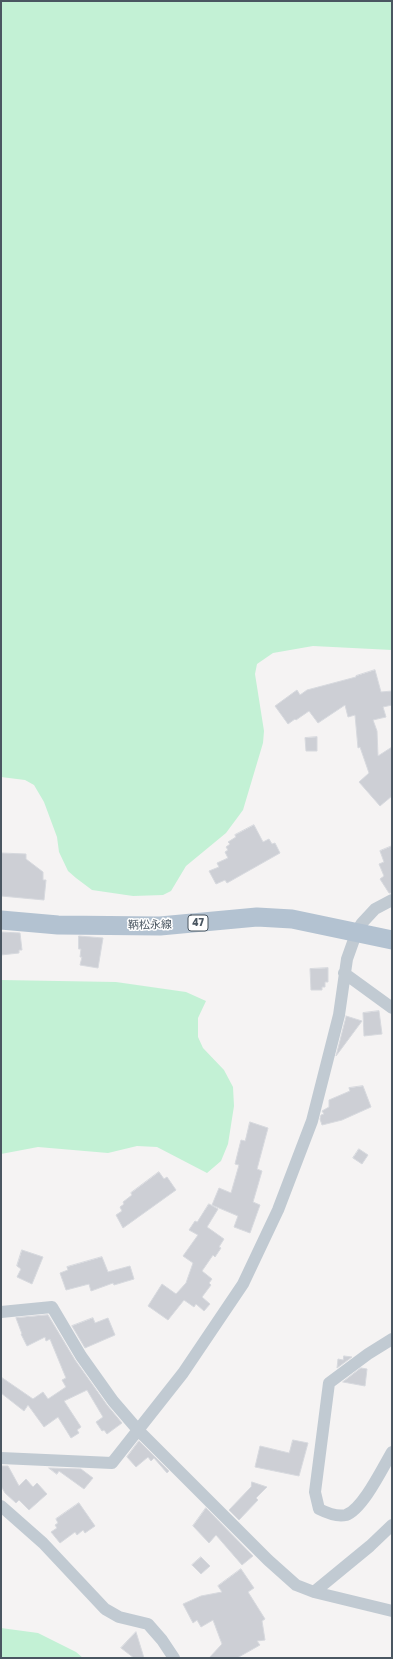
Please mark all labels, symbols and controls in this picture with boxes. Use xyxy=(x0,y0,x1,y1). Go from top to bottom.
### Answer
road number: 47 xyxy=(188,915,208,931)
street label: 鞆松永線 xyxy=(128,918,172,932)

